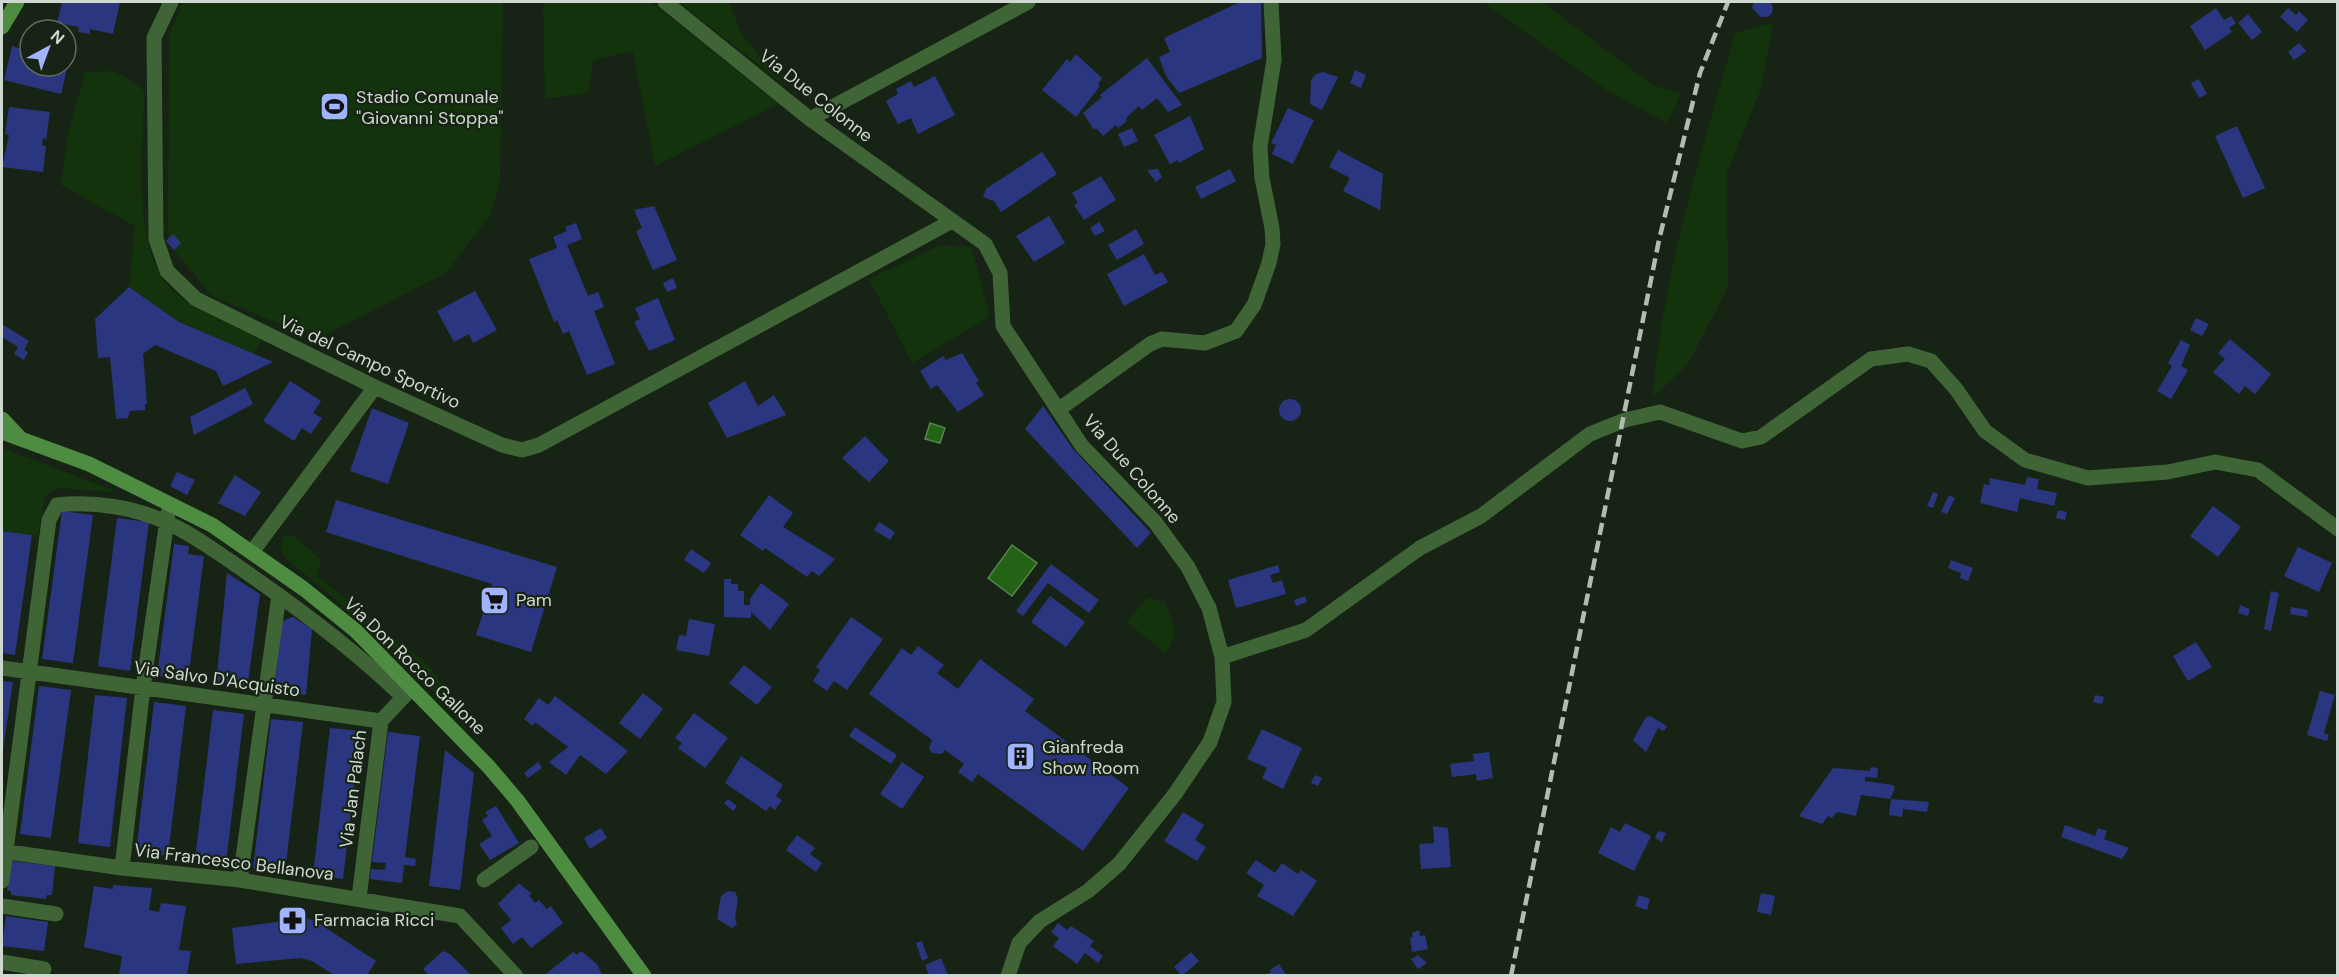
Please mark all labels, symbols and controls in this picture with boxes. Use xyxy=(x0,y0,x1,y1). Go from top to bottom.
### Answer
north arrow xyxy=(18,18,78,78)
text: N xyxy=(46,25,69,49)
street label: Via Due Colonne xyxy=(754,44,878,148)
place label: Stadio Comunale "Giovanni Stoppa" xyxy=(356,85,504,130)
sports icon: Stadio Comunale "Giovanni Stoppa" xyxy=(319,91,351,123)
street label: Via del Campo Sportivo xyxy=(276,310,464,414)
street label: Via Due Colonne xyxy=(1078,409,1186,529)
supermarket icon: Pam xyxy=(479,584,511,616)
place label: Pam xyxy=(516,588,552,612)
street label: Via Don Rocco Gallone xyxy=(339,592,491,740)
street label: Via Salvo D'Acquisto xyxy=(132,655,302,703)
street label: Via Jan Palach xyxy=(334,728,372,850)
place label: Gianfreda Show Room xyxy=(1042,735,1139,780)
building icon: Gianfreda Show Room xyxy=(1005,741,1037,773)
street label: Via Francesco Bellanova xyxy=(133,838,335,886)
pharmacy icon: Farmacia Ricci xyxy=(277,904,309,936)
place label: Farmacia Ricci xyxy=(314,908,434,932)

